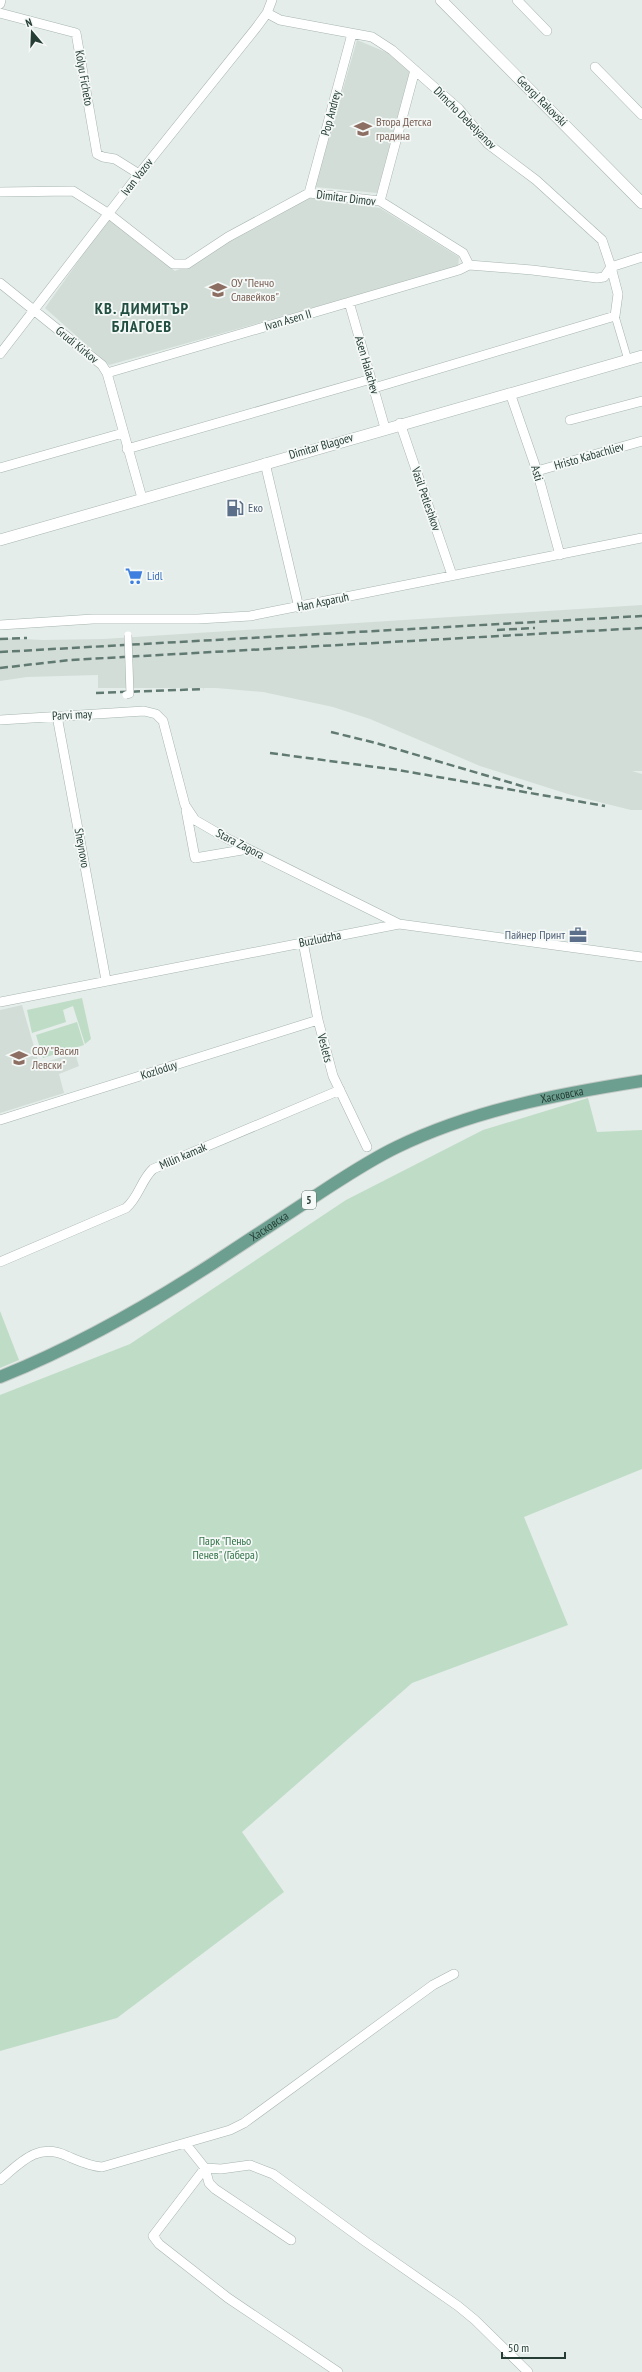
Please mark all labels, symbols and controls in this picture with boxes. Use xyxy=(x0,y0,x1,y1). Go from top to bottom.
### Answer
north arrow xyxy=(12,12,52,52)
text: N xyxy=(24,15,34,30)
street label: Kolyu Ficheto xyxy=(72,49,97,107)
street label: Georgi Rakovski xyxy=(514,72,571,129)
street label: Dimcho Debelyanov xyxy=(431,83,500,152)
street label: Pop Andrey xyxy=(317,88,344,137)
place label: Втора Детска градина xyxy=(376,114,432,143)
school or university icon: Втора Детска градина xyxy=(353,119,373,139)
street label: Ivan Vazov xyxy=(117,155,156,198)
street label: Dimitar Dimov xyxy=(316,186,377,209)
place label: ОУ "Пенчо Славейков" xyxy=(231,275,279,304)
school or university icon: ОУ "Пенчо Славейков" xyxy=(208,280,228,300)
district label: КВ. ДИМИТЪР БЛАГОЕВ xyxy=(95,298,189,336)
street label: Ivan Asen II xyxy=(263,306,313,333)
street label: Grudi Kirkov xyxy=(53,323,102,367)
street label: Asen Halachev xyxy=(352,334,383,396)
street label: Dimitar Blagoev xyxy=(287,429,355,462)
street label: Hristo Kabachliev xyxy=(552,438,626,473)
street label: Asti xyxy=(528,463,547,483)
street label: Vasil Petleshkov xyxy=(408,464,445,533)
fuel station icon: Еко xyxy=(225,498,245,518)
place label: Еко xyxy=(248,500,263,515)
supermarket icon: Lidl xyxy=(124,566,144,586)
place label: Lidl xyxy=(147,568,163,583)
street label: Han Asparuh xyxy=(296,589,350,614)
street label: Parvi may xyxy=(52,706,93,723)
street label: Stara Zagora xyxy=(214,825,267,862)
street label: Sheynovo xyxy=(72,827,93,869)
office icon: Пайнер Принт xyxy=(568,925,588,945)
street label: Buzludzha xyxy=(297,927,343,950)
place label: Пайнер Принт xyxy=(505,927,565,942)
street label: Veslets xyxy=(314,1031,336,1064)
place label: СОУ "Васил Левски" xyxy=(31,1043,79,1072)
school or university icon: СОУ "Васил Левски" xyxy=(9,1048,29,1068)
street label: Kozloduy xyxy=(139,1056,180,1082)
street label: Хасковска xyxy=(539,1083,585,1106)
street label: Milin kamak xyxy=(157,1139,209,1172)
road number: 5 xyxy=(302,1191,316,1209)
street label: Хасковска xyxy=(247,1208,291,1244)
park label: Парк "Пеньо Пенев" (Габера) xyxy=(192,1533,258,1562)
scale bar xyxy=(502,2334,565,2360)
text: 50 m xyxy=(508,2340,529,2355)

